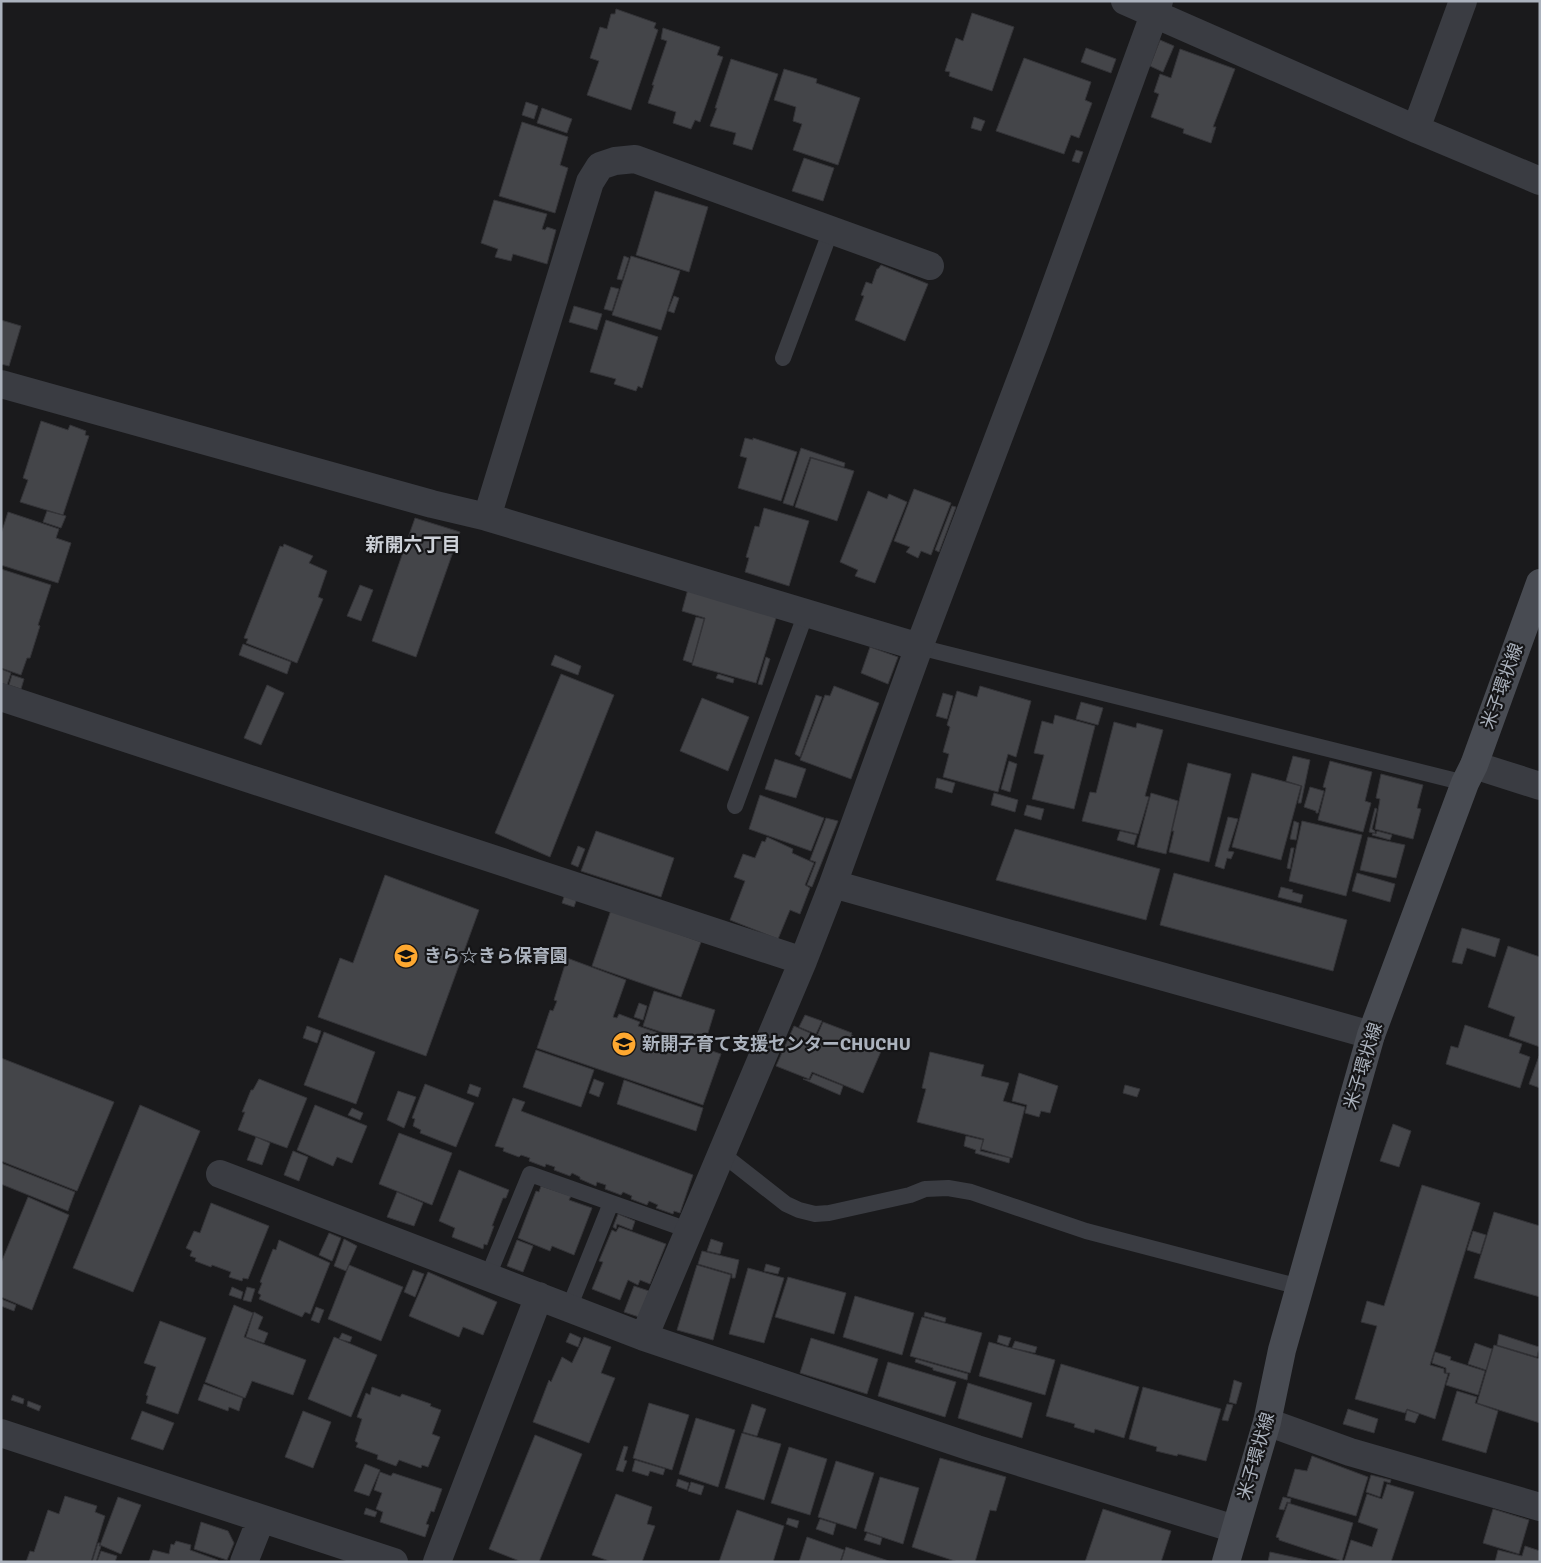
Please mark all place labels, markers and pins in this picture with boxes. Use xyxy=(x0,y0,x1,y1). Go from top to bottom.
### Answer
school or university icon: きら☆きら保育園 xyxy=(393,943,419,969)
place label: きら☆きら保育園 xyxy=(424,945,568,967)
school or university icon: 新開子育て支援センターCHUCHU xyxy=(611,1031,637,1057)
place label: 新開子育て支援センターCHUCHU xyxy=(642,1033,911,1055)

